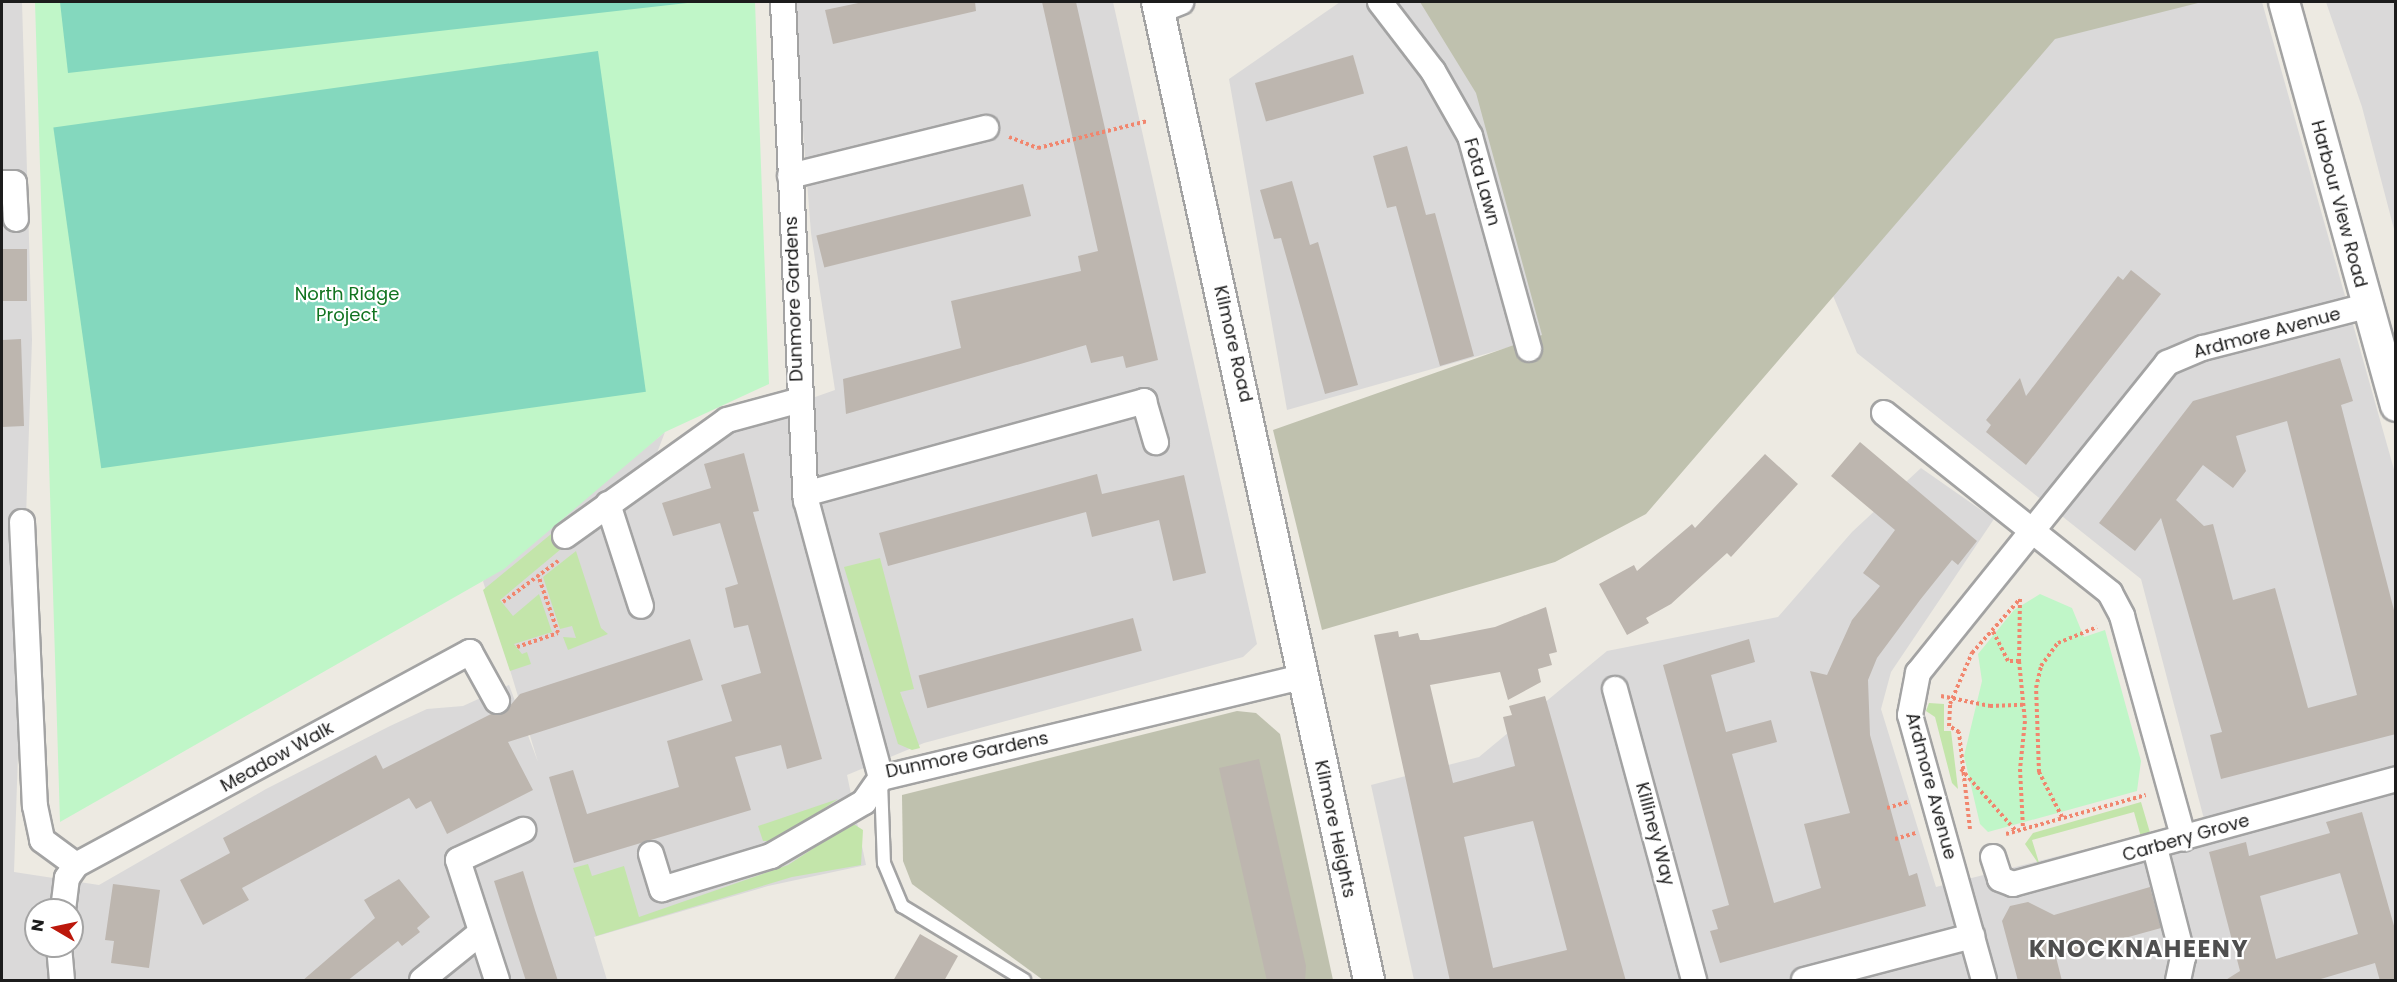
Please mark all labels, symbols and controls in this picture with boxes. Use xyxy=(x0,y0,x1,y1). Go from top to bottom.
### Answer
street label: Harbour View Road xyxy=(2306,118,2372,290)
street label: Fota Lawn xyxy=(1459,136,1505,228)
street label: Dunmore Gardens xyxy=(780,216,808,382)
park label: North Ridge Project xyxy=(295,284,399,326)
street label: Kilmore Road xyxy=(1209,284,1257,404)
street label: Ardmore Avenue xyxy=(2191,303,2343,363)
street label: Ardmore Avenue xyxy=(1901,710,1961,862)
street label: Meadow Walk xyxy=(217,717,337,797)
street label: Dunmore Gardens xyxy=(884,727,1050,783)
street label: Kilmore Heights xyxy=(1310,758,1360,900)
street label: Killiney Way xyxy=(1631,780,1679,888)
street label: Carbery Grove xyxy=(2120,810,2252,866)
north arrow xyxy=(24,898,84,958)
text: N xyxy=(25,918,50,933)
district label: KNOCKNAHEENY xyxy=(2029,935,2249,963)

